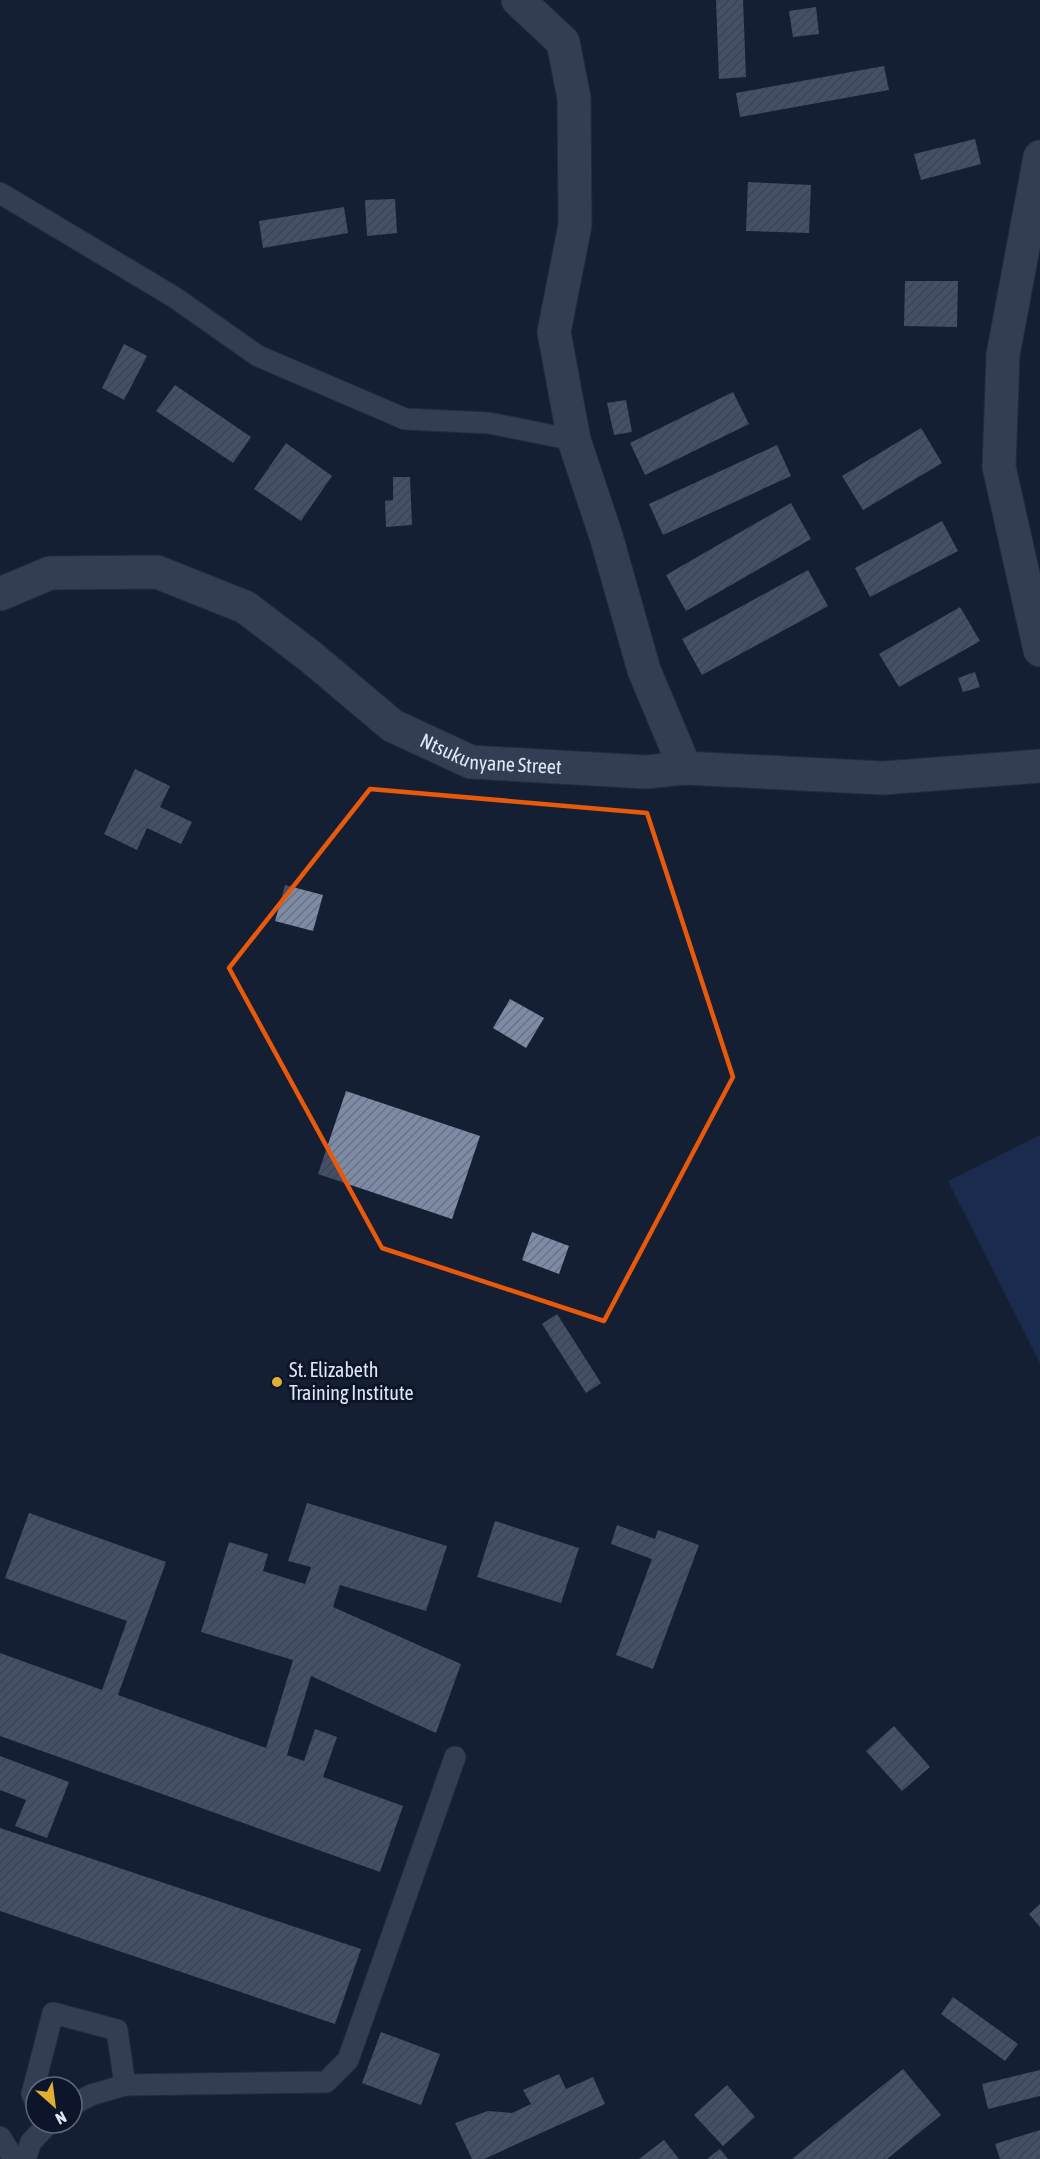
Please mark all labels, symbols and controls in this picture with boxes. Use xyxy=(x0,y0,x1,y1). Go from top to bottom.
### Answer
street label: Ntsukunyane Street xyxy=(417,728,563,778)
place label: St. Elizabeth Training Institute xyxy=(289,1358,414,1404)
marker: St. Elizabeth Training Institute xyxy=(270,1375,284,1389)
north arrow xyxy=(24,2075,84,2135)
text: N xyxy=(53,2108,69,2128)

